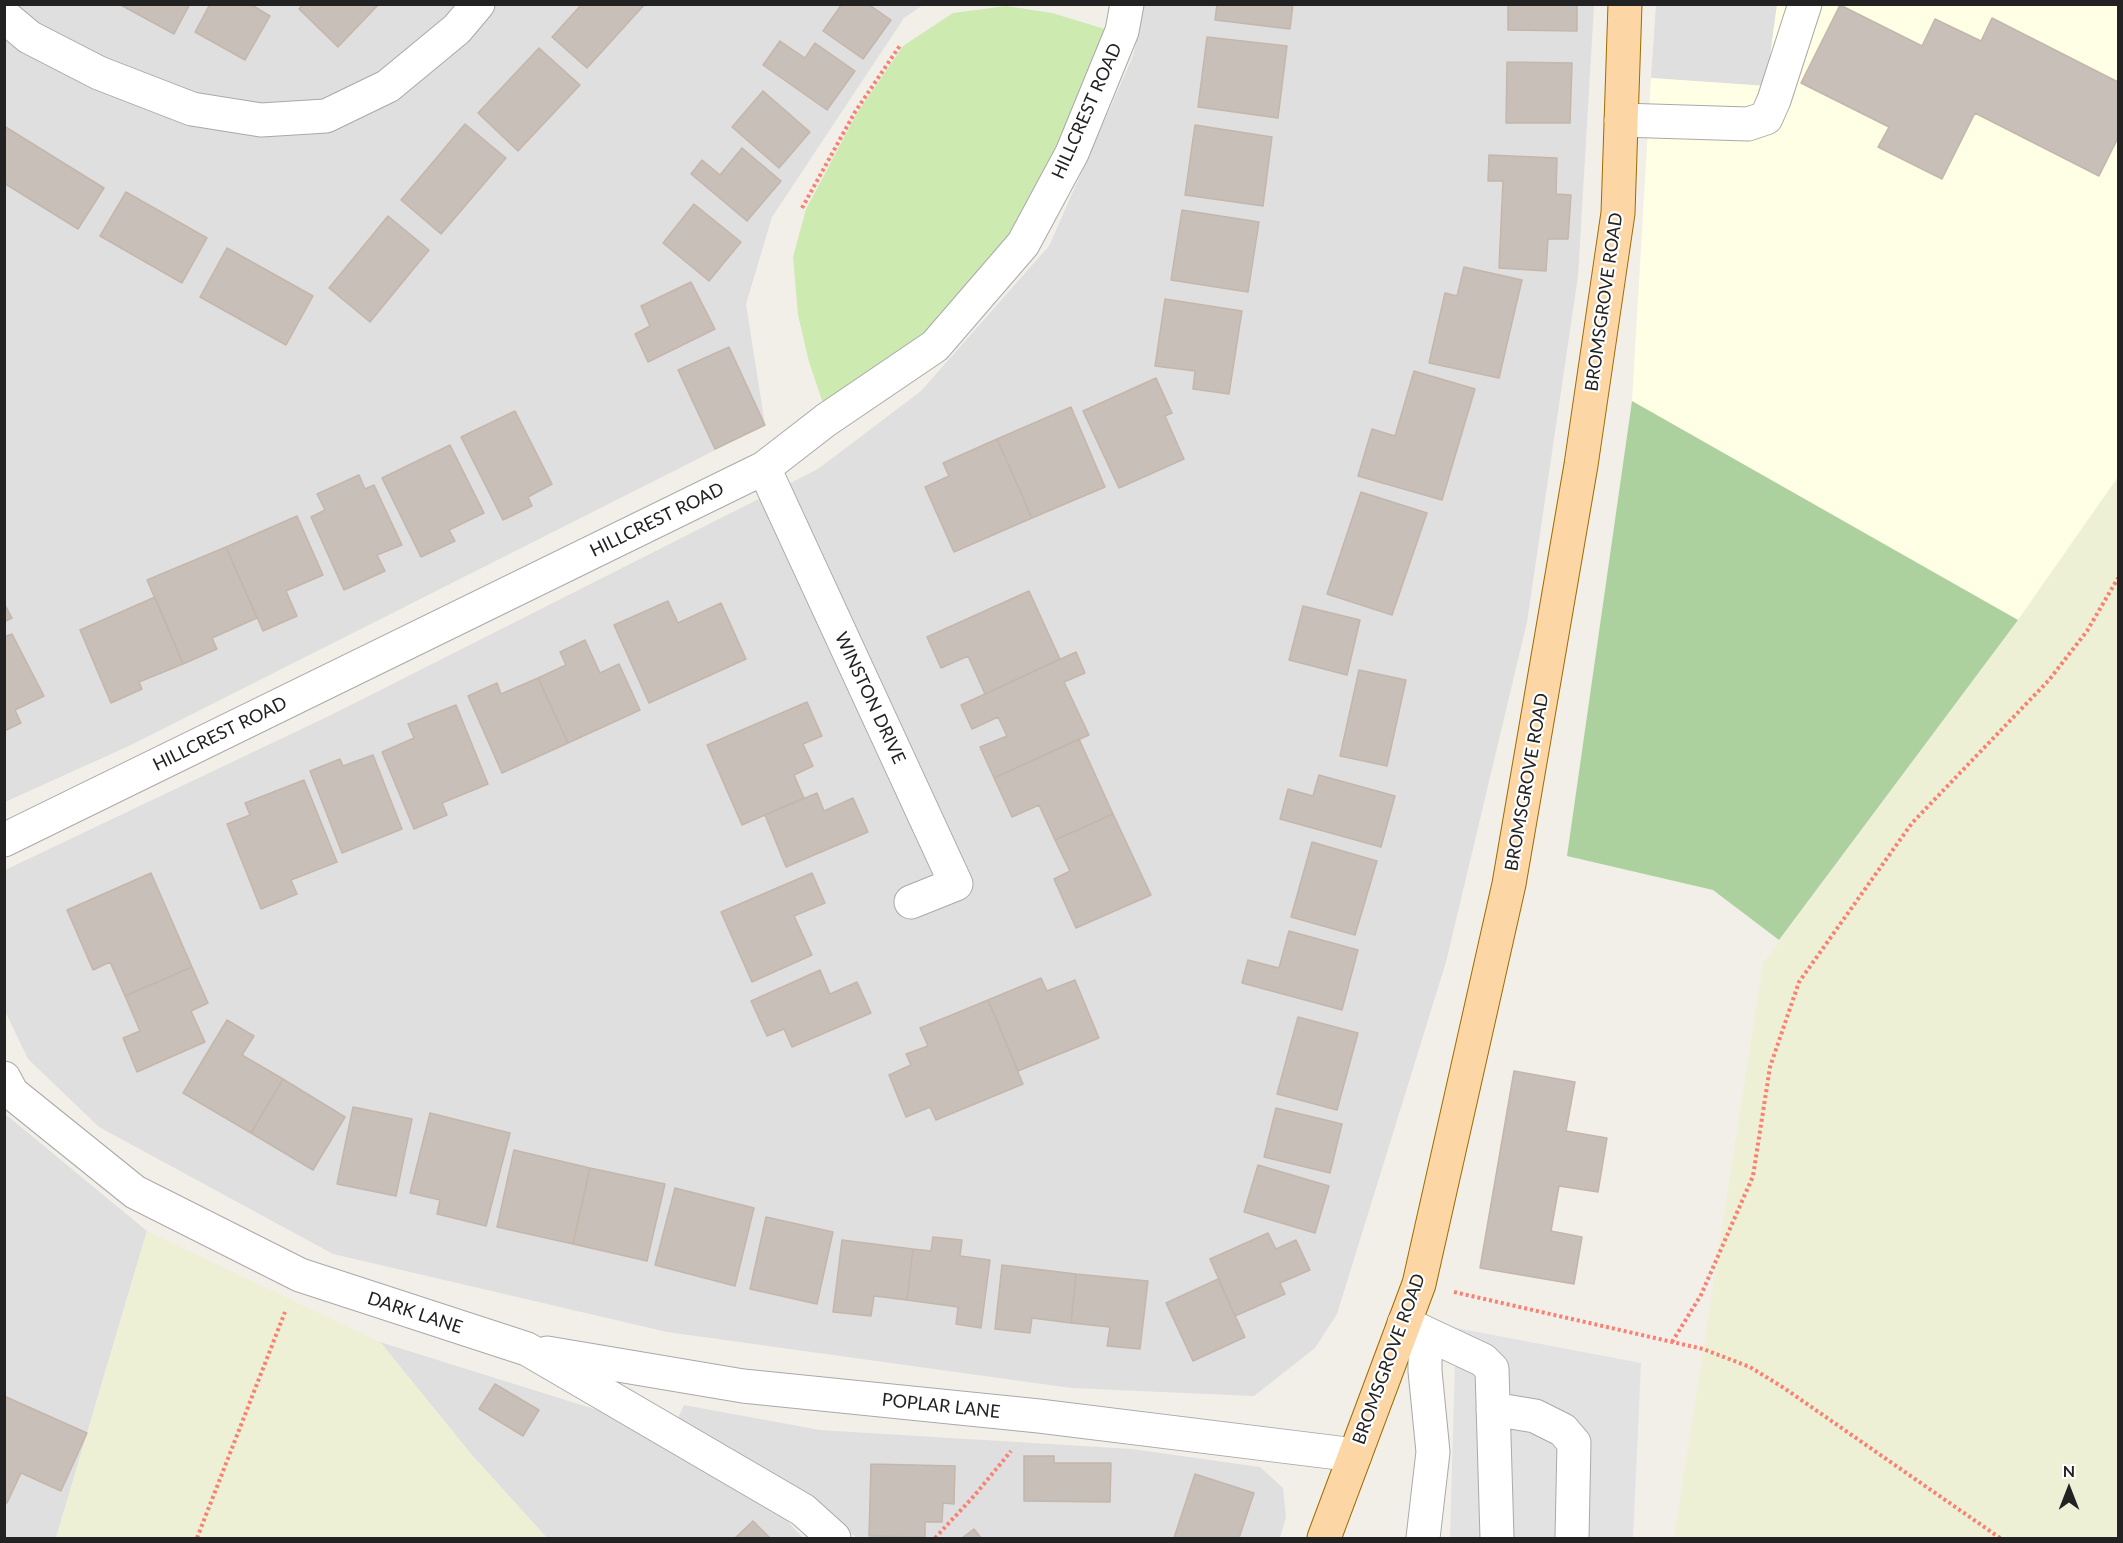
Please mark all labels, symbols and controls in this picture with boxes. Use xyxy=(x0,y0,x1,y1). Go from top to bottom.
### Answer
street label: HILLCREST ROAD xyxy=(1047,40,1127,182)
street label: BROMSGROVE ROAD xyxy=(1581,211,1627,393)
street label: HILLCREST ROAD xyxy=(586,478,728,562)
street label: WINSTON DRIVE xyxy=(830,629,910,767)
street label: BROMSGROVE ROAD xyxy=(1501,691,1553,873)
street label: HILLCREST ROAD xyxy=(149,692,291,776)
street label: BROMSGROVE ROAD xyxy=(1348,1271,1430,1447)
street label: DARK LANE xyxy=(365,1287,465,1339)
street label: POPLAR LANE xyxy=(881,1389,1001,1423)
north arrow xyxy=(2039,1459,2099,1519)
text: N xyxy=(2063,1461,2075,1480)

